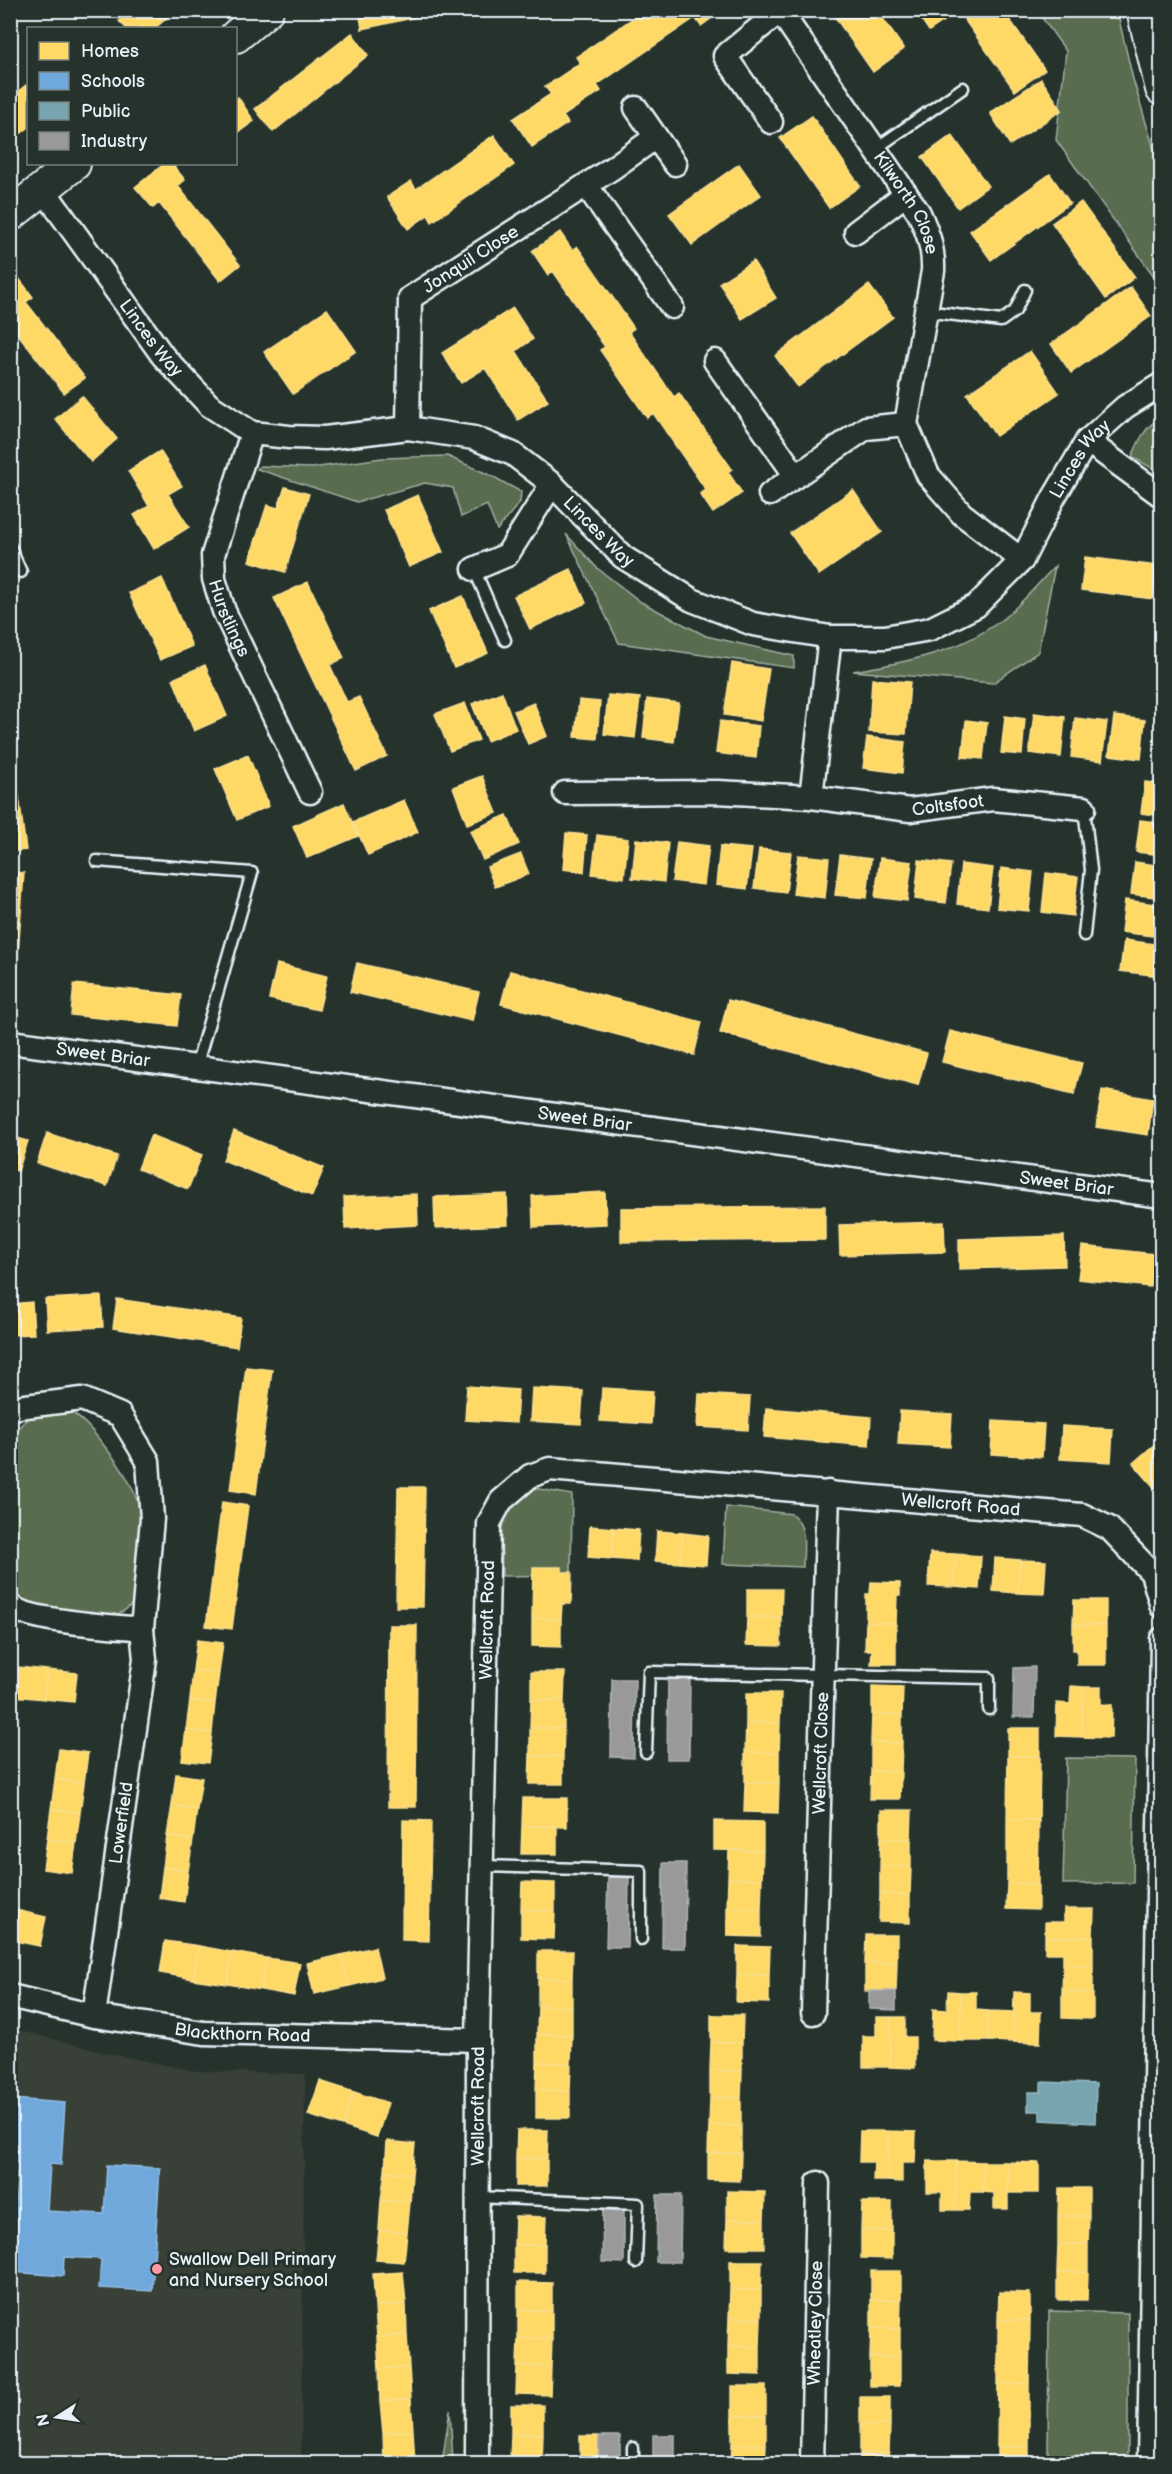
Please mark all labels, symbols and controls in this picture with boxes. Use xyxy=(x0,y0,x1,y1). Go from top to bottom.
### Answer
legend xyxy=(27,27,237,165)
text: Homes xyxy=(81,41,139,62)
text: Schools xyxy=(81,71,145,92)
text: Public xyxy=(81,101,130,122)
text: Industry xyxy=(81,131,148,152)
street label: Kilworth Close xyxy=(869,148,942,256)
street label: Jonquil Close xyxy=(419,221,523,298)
street label: Linces Way xyxy=(115,295,187,382)
street label: Linces Way xyxy=(1046,415,1115,502)
street label: Linces Way xyxy=(559,492,638,573)
street label: Hurstlings xyxy=(204,577,254,660)
street label: Coltsfoot xyxy=(911,790,985,821)
street label: Sweet Briar xyxy=(55,1038,152,1072)
street label: Sweet Briar xyxy=(537,1103,633,1136)
street label: Sweet Briar xyxy=(1018,1167,1115,1200)
street label: Wellcroft Road xyxy=(900,1489,1021,1521)
street label: Wellcroft Road xyxy=(476,1560,499,1680)
street label: Wellcroft Close xyxy=(809,1691,833,1815)
street label: Lowerfield xyxy=(105,1781,138,1865)
street label: Blackthorn Road xyxy=(173,2019,311,2047)
street label: Wellcroft Road xyxy=(468,2046,489,2166)
place label: Swallow Dell Primary and Nursery School xyxy=(169,2249,337,2291)
street label: Wheatley Close xyxy=(804,2260,827,2386)
marker: Swallow Dell Primary and Nursery School xyxy=(150,2262,164,2276)
north arrow xyxy=(27,2387,87,2447)
text: N xyxy=(33,2412,54,2428)

